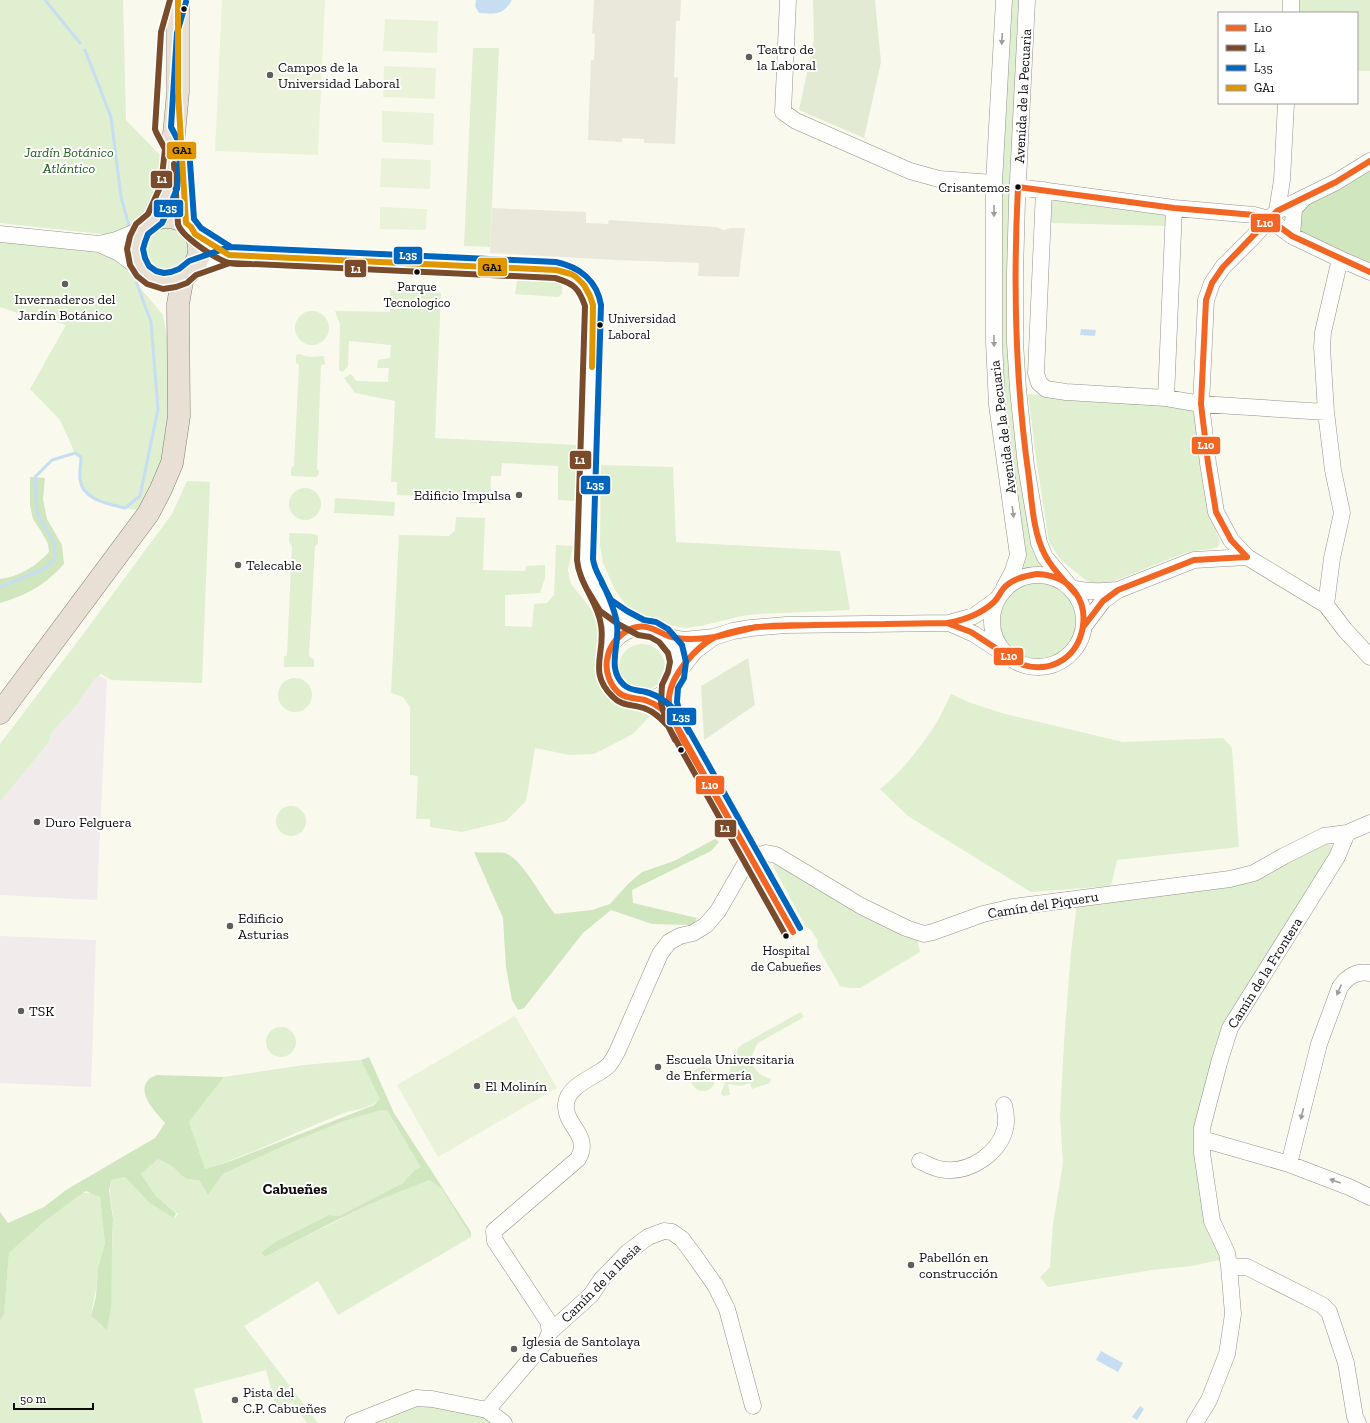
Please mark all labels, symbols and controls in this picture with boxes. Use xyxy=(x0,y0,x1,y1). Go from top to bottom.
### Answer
unlabelled marker xyxy=(179,4,189,14)
legend xyxy=(1218,12,1358,104)
text: L10 xyxy=(1254,21,1272,35)
street label: Avenida de la Pecuaria xyxy=(1011,28,1035,164)
one-way arrow xyxy=(998,33,1005,45)
place label: Teatro de la Laboral xyxy=(757,41,816,74)
text: L1 xyxy=(1254,41,1266,55)
marker: Teatro de la Laboral xyxy=(744,52,754,62)
place label: Campos de la Universidad Laboral xyxy=(278,59,400,92)
text: L35 xyxy=(1254,61,1273,75)
marker: Campos de la Universidad Laboral xyxy=(265,70,275,80)
text: GA1 xyxy=(1254,81,1275,95)
line badge: GA1 xyxy=(166,141,197,160)
park label: Jardín Botánico Atlántico xyxy=(23,144,114,177)
text: GA1 xyxy=(172,144,192,157)
line badge: L1 xyxy=(150,170,173,189)
text: L1 xyxy=(157,173,168,186)
place label: Crisantemos xyxy=(939,180,1010,195)
marker: Crisantemos xyxy=(1013,182,1023,192)
line badge: L35 xyxy=(153,199,184,218)
text: L35 xyxy=(159,202,177,215)
one-way arrow xyxy=(991,205,997,218)
line badge: L10 xyxy=(1250,213,1281,233)
text: L10 xyxy=(1257,217,1273,230)
line badge: L35 xyxy=(393,246,423,265)
text: L35 xyxy=(399,249,417,262)
line badge: GA1 xyxy=(477,257,508,277)
line badge: L1 xyxy=(344,259,367,278)
text: GA1 xyxy=(482,261,502,274)
text: L1 xyxy=(351,263,362,276)
marker: Parque Tecnologico xyxy=(412,267,422,277)
marker: Invernaderos del Jardín Botánico xyxy=(60,279,70,289)
place label: Parque Tecnologico xyxy=(383,279,451,310)
place label: Invernaderos del Jardín Botánico xyxy=(15,291,116,324)
place label: Universidad Laboral xyxy=(608,311,676,342)
marker: Universidad Laboral xyxy=(595,320,605,330)
one-way arrow xyxy=(991,335,997,348)
street label: Avenida de la Pecuaria xyxy=(986,359,1020,495)
line badge: L10 xyxy=(1191,436,1221,455)
text: L10 xyxy=(1198,439,1214,452)
line badge: L1 xyxy=(569,450,592,470)
text: L1 xyxy=(575,454,586,467)
line badge: L35 xyxy=(580,475,611,495)
text: L35 xyxy=(586,479,604,492)
place label: Edificio Impulsa xyxy=(414,487,511,504)
marker: Edificio Impulsa xyxy=(514,490,524,500)
one-way arrow xyxy=(1010,505,1016,518)
place label: Telecable xyxy=(246,557,302,574)
marker: Telecable xyxy=(233,560,243,570)
line badge: L10 xyxy=(993,647,1024,666)
text: L10 xyxy=(1001,650,1017,663)
line badge: L35 xyxy=(666,707,697,726)
text: L35 xyxy=(672,711,690,724)
unlabelled marker xyxy=(676,745,686,755)
line badge: L10 xyxy=(695,775,725,795)
text: L10 xyxy=(702,779,718,792)
place label: Duro Felguera xyxy=(45,814,132,831)
marker: Duro Felguera xyxy=(32,817,42,827)
line badge: L1 xyxy=(714,819,737,838)
text: L1 xyxy=(720,822,731,835)
street label: Camín del Piqueru xyxy=(986,888,1100,922)
place label: Edificio Asturias xyxy=(238,910,289,943)
street label: Camín de la Frontera xyxy=(1224,914,1306,1032)
marker: Edificio Asturias xyxy=(225,921,235,931)
marker: Hospital de Cabueñes xyxy=(781,931,791,941)
place label: Hospital de Cabueñes xyxy=(751,943,822,974)
one-way arrow xyxy=(1336,984,1342,996)
place label: TSK xyxy=(29,1003,54,1020)
marker: TSK xyxy=(16,1006,26,1016)
place label: Escuela Universitaria de Enfermería xyxy=(666,1051,795,1084)
marker: Escuela Universitaria de Enfermería xyxy=(653,1062,663,1072)
place label: El Molinín xyxy=(485,1078,547,1095)
marker: El Molinín xyxy=(472,1081,482,1091)
one-way arrow xyxy=(1299,1109,1305,1121)
one-way arrow xyxy=(1328,1178,1340,1184)
district label: Cabueñes xyxy=(263,1180,327,1198)
street label: Camín de la Ilesia xyxy=(558,1239,645,1326)
place label: Pabellón en construcción xyxy=(919,1249,998,1282)
marker: Pabellón en construcción xyxy=(906,1260,916,1270)
place label: Iglesia de Santolaya de Cabueñes xyxy=(522,1333,641,1366)
marker: Iglesia de Santolaya de Cabueñes xyxy=(509,1344,519,1354)
place label: Pista del C.P. Cabueñes xyxy=(243,1384,327,1417)
scale bar xyxy=(14,1385,93,1411)
text: 50 m xyxy=(20,1392,47,1406)
marker: Pista del C.P. Cabueñes xyxy=(230,1395,240,1405)

